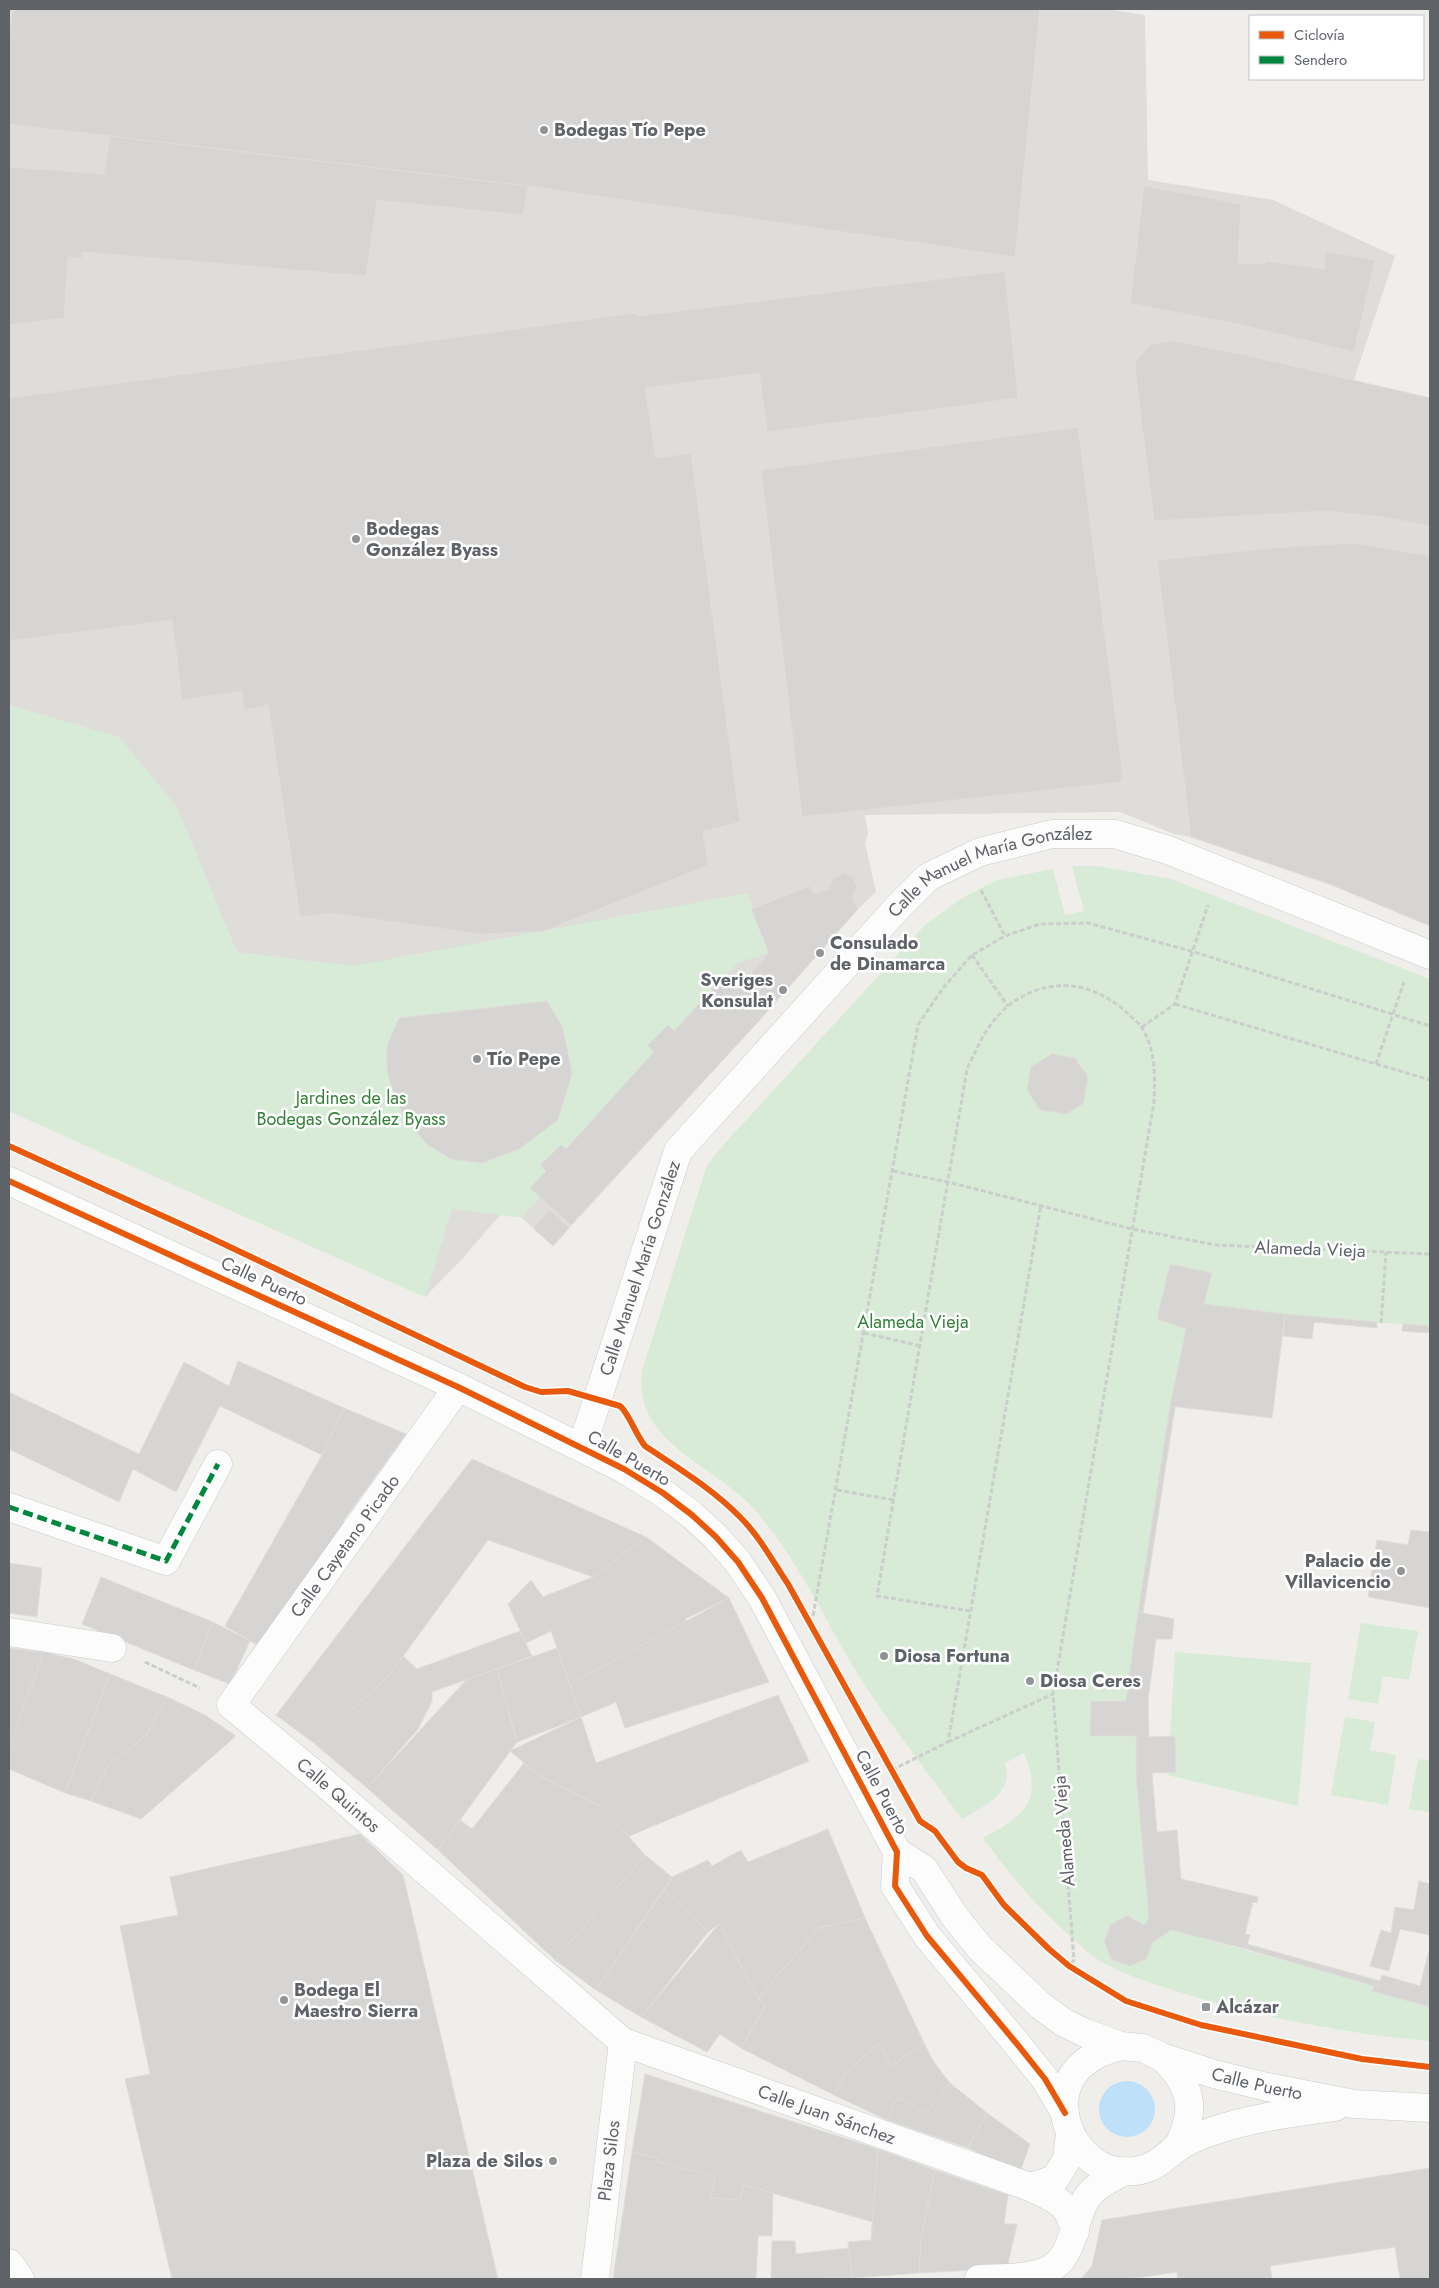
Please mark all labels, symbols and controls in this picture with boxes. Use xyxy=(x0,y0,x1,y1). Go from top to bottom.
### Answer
legend xyxy=(1249,15,1424,80)
text: Ciclovía xyxy=(1294,24,1344,46)
text: Sendero xyxy=(1294,49,1347,71)
place label: Bodegas Tío Pepe xyxy=(554,117,706,143)
marker: Bodegas Tío Pepe xyxy=(538,124,550,136)
place label: Bodegas González Byass xyxy=(366,516,498,563)
marker: Bodegas González Byass xyxy=(350,533,362,545)
street label: Calle Manuel María González xyxy=(882,821,1093,923)
place label: Consulado de Dinamarca xyxy=(830,930,945,977)
marker: Consulado de Dinamarca xyxy=(814,947,826,959)
place label: Sveriges Konsulat xyxy=(700,967,773,1014)
marker: Sveriges Konsulat xyxy=(777,984,789,996)
place label: Tío Pepe xyxy=(487,1046,561,1072)
marker: Tío Pepe xyxy=(471,1053,483,1065)
park label: Jardines de las Bodegas González Byass xyxy=(256,1085,446,1132)
street label: Calle Manuel María González xyxy=(593,1157,687,1379)
street label: Alameda Vieja xyxy=(1254,1234,1366,1264)
street label: Calle Puerto xyxy=(217,1250,312,1312)
park label: Alameda Vieja xyxy=(857,1309,969,1335)
street label: Calle Puerto xyxy=(582,1424,676,1492)
street label: Calle Cayetano Picado xyxy=(284,1469,406,1623)
place label: Palacio de Villavicencio xyxy=(1284,1548,1391,1595)
marker: Palacio de Villavicencio xyxy=(1395,1565,1407,1577)
place label: Diosa Fortuna xyxy=(894,1643,1010,1669)
marker: Diosa Fortuna xyxy=(878,1650,890,1662)
place label: Diosa Ceres xyxy=(1040,1668,1141,1694)
marker: Diosa Ceres xyxy=(1024,1675,1036,1687)
street label: Calle Puerto xyxy=(849,1745,915,1839)
street label: Calle Quintos xyxy=(291,1752,386,1839)
street label: Alameda Vieja xyxy=(1046,1774,1082,1888)
place label: Bodega El Maestro Sierra xyxy=(294,1977,418,2024)
marker: Bodega El Maestro Sierra xyxy=(278,1994,290,2006)
place label: Alcázar xyxy=(1215,1994,1280,2020)
marker: Alcázar xyxy=(1200,2001,1212,2013)
street label: Calle Puerto xyxy=(1209,2061,1305,2107)
street label: Calle Juan Sánchez xyxy=(754,2078,900,2151)
street label: Plaza Silos xyxy=(591,2119,627,2202)
place label: Plaza de Silos xyxy=(426,2148,543,2174)
marker: Plaza de Silos xyxy=(547,2155,559,2167)

